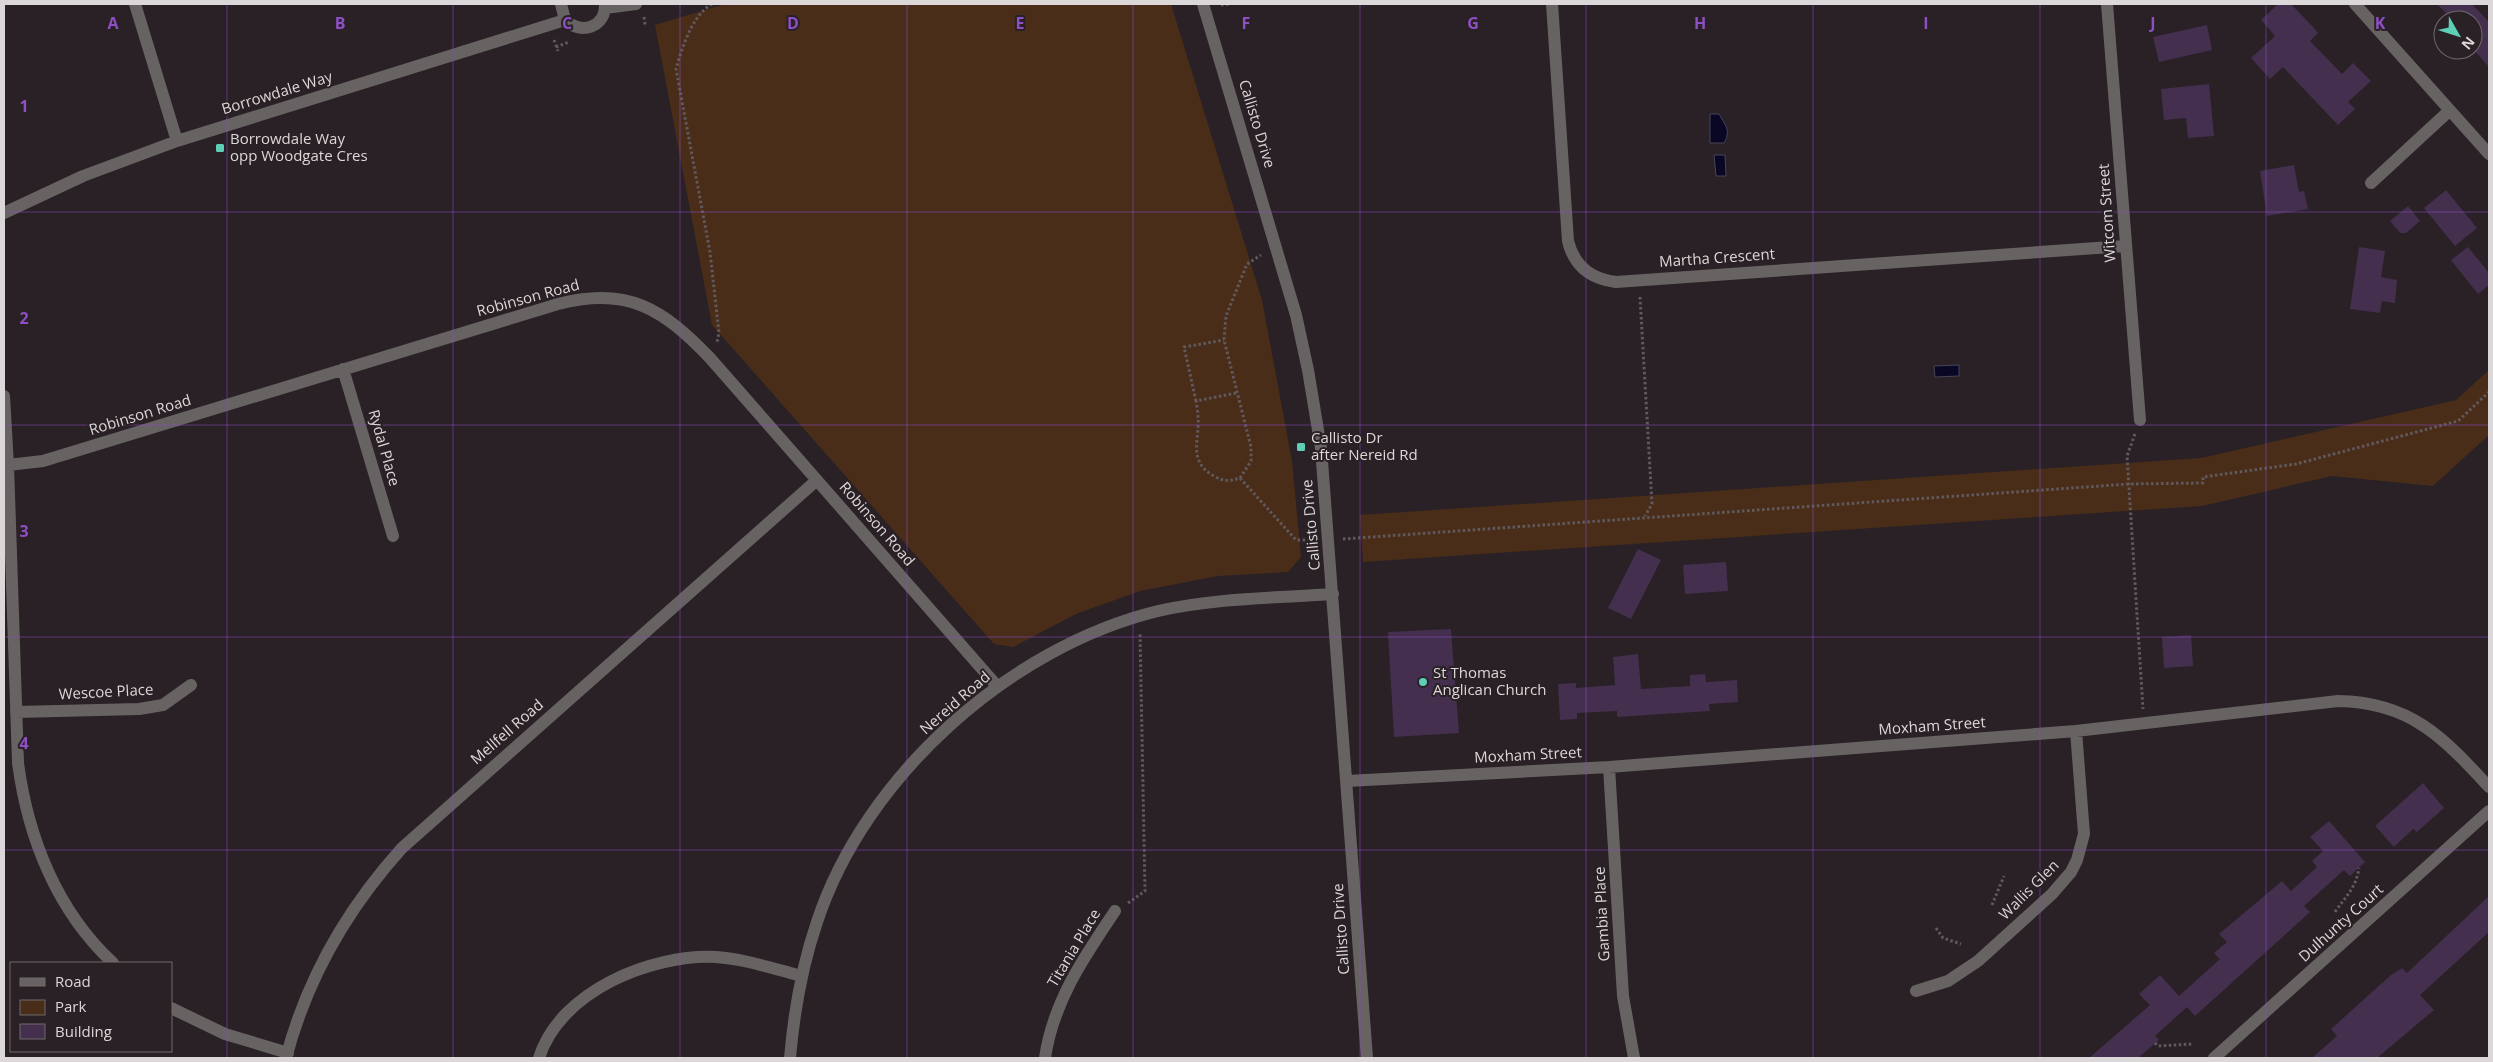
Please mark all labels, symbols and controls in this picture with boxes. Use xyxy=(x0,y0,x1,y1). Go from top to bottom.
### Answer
north arrow xyxy=(2433,10,2483,60)
text: A xyxy=(107,12,119,34)
text: B xyxy=(335,12,345,34)
text: C xyxy=(562,12,572,34)
text: D xyxy=(787,12,799,34)
text: E xyxy=(1016,12,1025,34)
text: F xyxy=(1242,12,1250,34)
text: G xyxy=(1467,12,1479,34)
text: H xyxy=(1694,12,1706,34)
text: I xyxy=(1923,12,1929,34)
text: J xyxy=(2148,12,2156,34)
text: K xyxy=(2375,12,2386,34)
text: N xyxy=(2458,33,2479,54)
street label: Borrowdale Way xyxy=(219,66,335,118)
street label: Callisto Drive xyxy=(1235,77,1281,170)
text: 1 xyxy=(19,95,29,117)
place label: Borrowdale Way opp Woodgate Cres xyxy=(230,128,368,165)
marker: Borrowdale Way opp Woodgate Cres xyxy=(214,142,226,154)
street label: Witcom Street xyxy=(2093,163,2119,263)
street label: Martha Crescent xyxy=(1658,243,1776,271)
street label: Robinson Road xyxy=(474,274,581,320)
text: 2 xyxy=(19,307,29,329)
street label: Robinson Road xyxy=(86,389,193,439)
street label: Rydal Place xyxy=(364,407,405,488)
place label: Callisto Dr after Nereid Rd xyxy=(1311,427,1418,464)
marker: Callisto Dr after Nereid Rd xyxy=(1295,441,1307,453)
street label: Robinson Road xyxy=(836,477,920,570)
street label: Callisto Drive xyxy=(1296,479,1324,571)
text: 3 xyxy=(19,520,29,542)
place label: St Thomas Anglican Church xyxy=(1433,662,1546,699)
street label: Nereid Road xyxy=(915,666,994,738)
marker: St Thomas Anglican Church xyxy=(1417,676,1429,688)
street label: Wescoe Place xyxy=(58,679,154,703)
street label: Mellfell Road xyxy=(466,694,547,768)
street label: Moxham Street xyxy=(1878,711,1986,739)
text: 4 xyxy=(19,732,29,754)
street label: Moxham Street xyxy=(1474,741,1582,767)
street label: Wallis Glen xyxy=(1994,855,2063,924)
street label: Gambia Place xyxy=(1589,866,1613,962)
street label: Dulhunty Court xyxy=(2294,879,2387,966)
street label: Callisto Drive xyxy=(1327,883,1353,975)
street label: Titania Place xyxy=(1042,905,1104,990)
legend xyxy=(10,962,172,1052)
text: Road xyxy=(55,971,91,991)
text: Park xyxy=(55,996,86,1016)
text: Building xyxy=(55,1021,112,1041)

